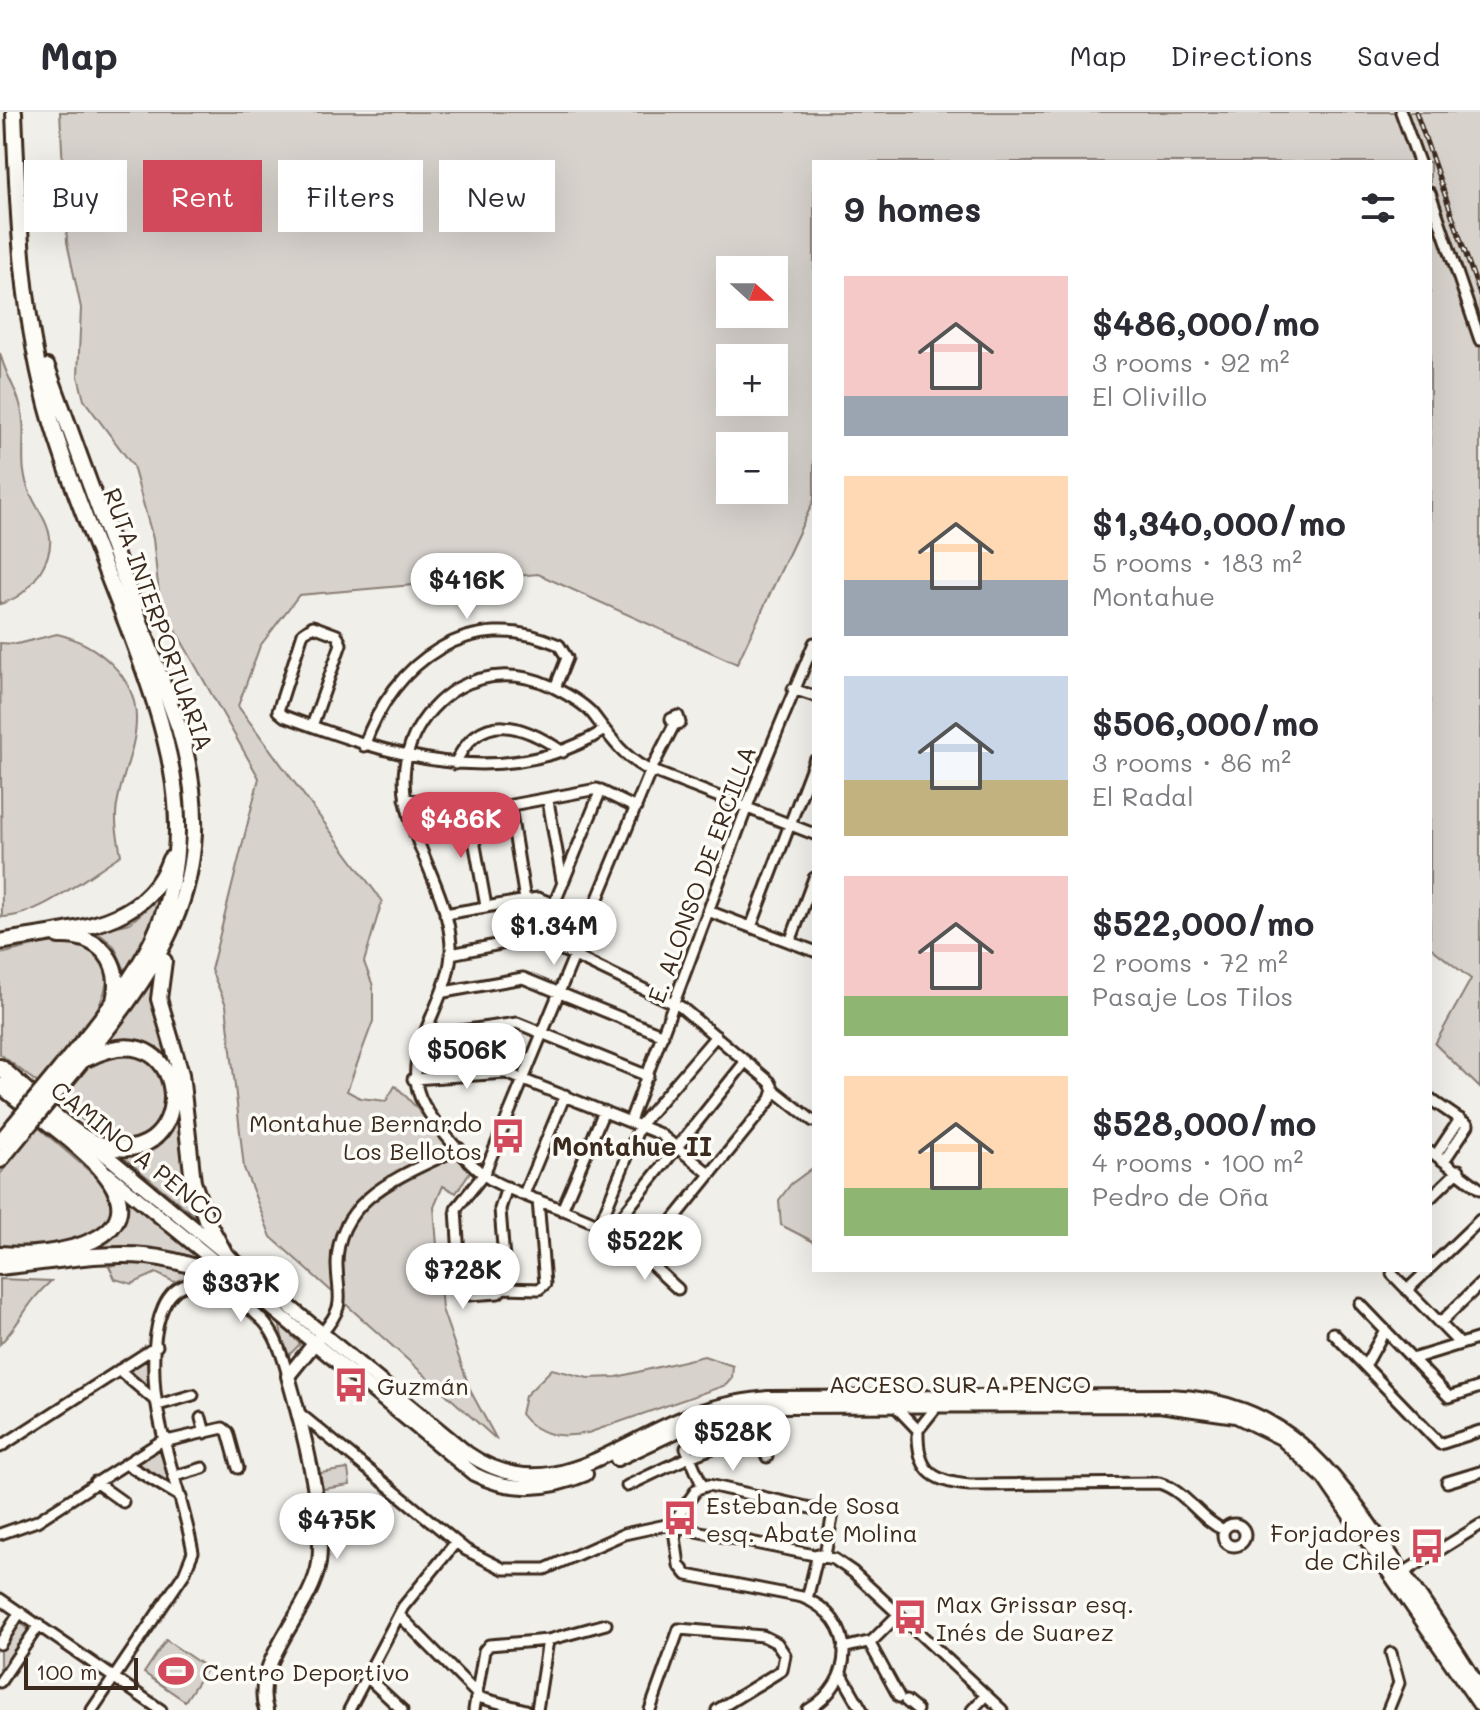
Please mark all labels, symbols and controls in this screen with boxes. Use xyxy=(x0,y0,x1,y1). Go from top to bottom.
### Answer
text: Map xyxy=(40,30,118,80)
text: Map xyxy=(1070,37,1127,73)
text: Directions xyxy=(1171,37,1313,73)
text: Saved xyxy=(1357,37,1440,73)
chip: Buy xyxy=(24,160,127,232)
chip: Rent xyxy=(143,160,262,232)
chip: Filters xyxy=(278,160,423,232)
chip: New xyxy=(439,160,555,232)
text: 9 homes xyxy=(844,186,981,231)
icon: filters xyxy=(1356,186,1400,230)
north arrow xyxy=(716,256,788,328)
map controls xyxy=(716,256,788,504)
text: $486,000/mo xyxy=(1092,300,1320,345)
icon: home xyxy=(908,308,1004,404)
button: + xyxy=(716,344,788,416)
text: 3 rooms · 92 m² xyxy=(1092,345,1290,379)
text: El Olivillo xyxy=(1092,379,1207,413)
button: − xyxy=(716,432,788,504)
street label: RUTA INTERPORTUARIA xyxy=(97,483,221,755)
text: $1,340,000/mo xyxy=(1092,500,1346,545)
icon: home xyxy=(908,508,1004,604)
text: 5 rooms · 183 m² xyxy=(1092,545,1302,579)
pin: $416K xyxy=(411,553,523,621)
text: $416K xyxy=(429,562,505,596)
text: Montahue xyxy=(1092,579,1215,613)
text: $506,000/mo xyxy=(1092,700,1319,745)
icon: home xyxy=(908,708,1004,804)
street label: E. ALONSO DE ERCILLA xyxy=(640,741,762,1007)
text: 3 rooms · 86 m² xyxy=(1092,745,1291,779)
text: El Radal xyxy=(1092,779,1194,813)
pin: $486K xyxy=(405,792,517,860)
text: $486K xyxy=(420,801,502,835)
pin: $1.34M xyxy=(489,899,619,967)
text: $522,000/mo xyxy=(1092,900,1314,945)
text: $1.34M xyxy=(510,908,598,942)
icon: home xyxy=(908,908,1004,1004)
text: 2 rooms · 72 m² xyxy=(1092,945,1288,979)
text: Pasaje Los Tilos xyxy=(1092,979,1293,1013)
pin: $506K xyxy=(411,1023,523,1091)
text: $506K xyxy=(427,1032,507,1066)
street label: CAMINO A PENCO xyxy=(45,1074,231,1232)
text: $528,000/mo xyxy=(1092,1100,1316,1145)
place label: Montahue Bernardo Los Bellotos xyxy=(249,1107,482,1166)
icon: home xyxy=(908,1108,1004,1204)
bus stop icon: Montahue Bernardo Los Bellotos xyxy=(489,1117,527,1155)
district label: Montahue II xyxy=(552,1129,712,1163)
text: 4 rooms · 100 m² xyxy=(1092,1145,1303,1179)
text: Pedro de Oña xyxy=(1092,1179,1269,1213)
pin: $522K xyxy=(589,1214,701,1282)
text: $522K xyxy=(606,1223,684,1257)
pin: $728K xyxy=(407,1243,519,1311)
text: $728K xyxy=(424,1252,502,1286)
pin: $337K xyxy=(185,1256,297,1324)
text: $337K xyxy=(202,1265,280,1299)
bus stop icon: Guzmán xyxy=(332,1366,370,1404)
street label: ACCESO SUR A PENCO xyxy=(829,1368,1091,1399)
place label: Guzmán xyxy=(377,1370,469,1401)
pin: $528K xyxy=(677,1405,789,1473)
text: $528K xyxy=(693,1414,773,1448)
place label: Esteban de Sosa esq. Abate Molina xyxy=(706,1489,918,1548)
pin: $475K xyxy=(281,1493,393,1561)
bus stop icon: Esteban de Sosa esq. Abate Molina xyxy=(661,1499,699,1537)
text: $475K xyxy=(297,1502,377,1536)
place label: Forjadores de Chile xyxy=(1270,1517,1401,1576)
bus stop icon: Forjadores de Chile xyxy=(1408,1527,1446,1565)
place label: Max Grissar esq. Inés de Suarez xyxy=(936,1588,1134,1647)
bus stop icon: Max Grissar esq. Inés de Suarez xyxy=(891,1598,929,1636)
sports icon: Centro Deportivo xyxy=(157,1652,195,1690)
scale bar xyxy=(24,1654,138,1690)
place label: Centro Deportivo xyxy=(202,1656,409,1687)
text: 100 m xyxy=(36,1657,98,1686)

